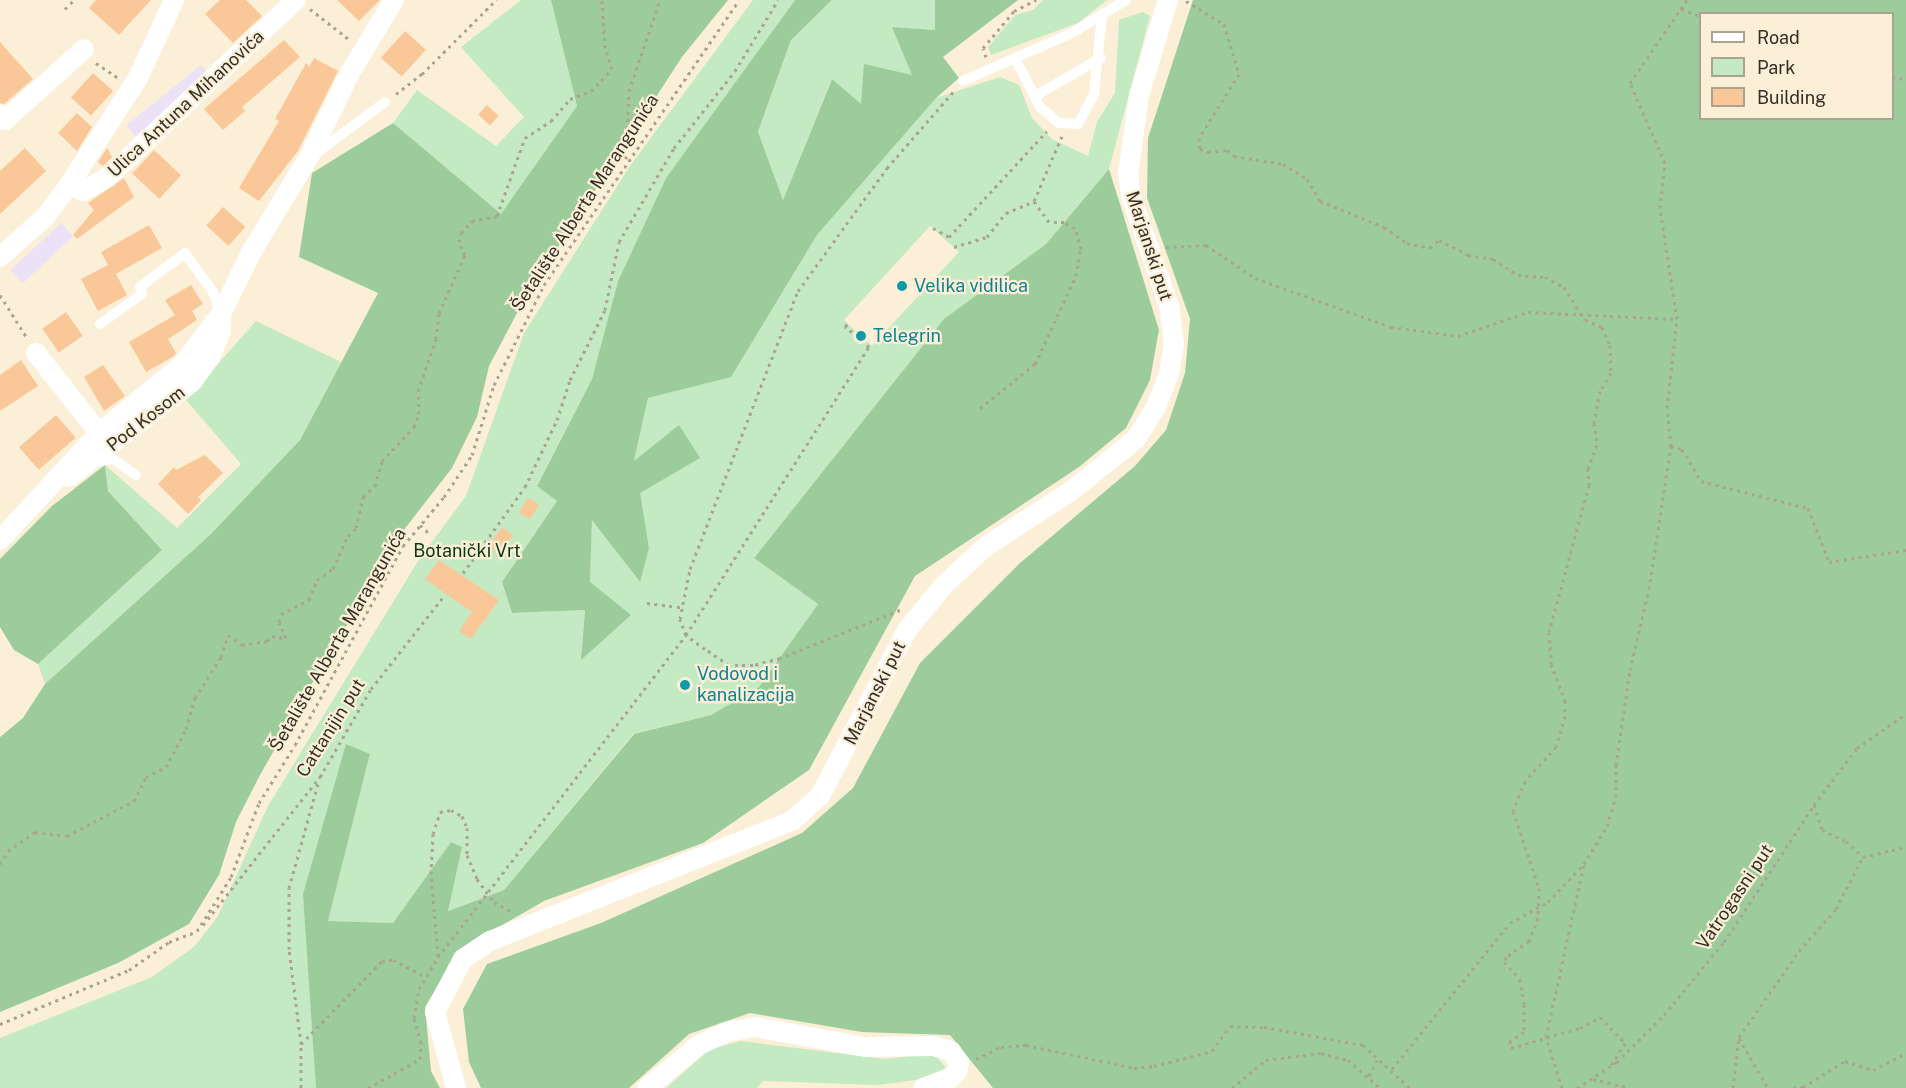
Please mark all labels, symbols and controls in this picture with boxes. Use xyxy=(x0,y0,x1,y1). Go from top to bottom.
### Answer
legend xyxy=(1699,12,1894,120)
street label: Ulica Antuna Mihanovića xyxy=(103,26,269,182)
text: Road xyxy=(1757,27,1800,48)
text: Park xyxy=(1757,57,1795,78)
text: Building xyxy=(1757,87,1826,108)
street label: Šetalište Alberta Marangunića xyxy=(507,90,663,316)
street label: Marjanski put xyxy=(1121,188,1177,304)
place label: Velika vidilica xyxy=(914,275,1028,297)
marker: Velika vidilica xyxy=(895,279,909,293)
place label: Telegrin xyxy=(873,325,941,347)
marker: Telegrin xyxy=(854,329,868,343)
street label: Pod Kosom xyxy=(103,382,189,456)
street label: Šetalište Alberta Marangunića xyxy=(265,524,411,756)
park label: Botanički Vrt xyxy=(413,540,521,562)
street label: Marjanski put xyxy=(839,637,911,749)
place label: Vodovod i kanalizacija xyxy=(697,664,794,706)
street label: Cattanijin put xyxy=(292,675,370,781)
marker: Vodovod i kanalizacija xyxy=(678,678,692,692)
street label: Vatrogasni put xyxy=(1692,840,1778,954)

